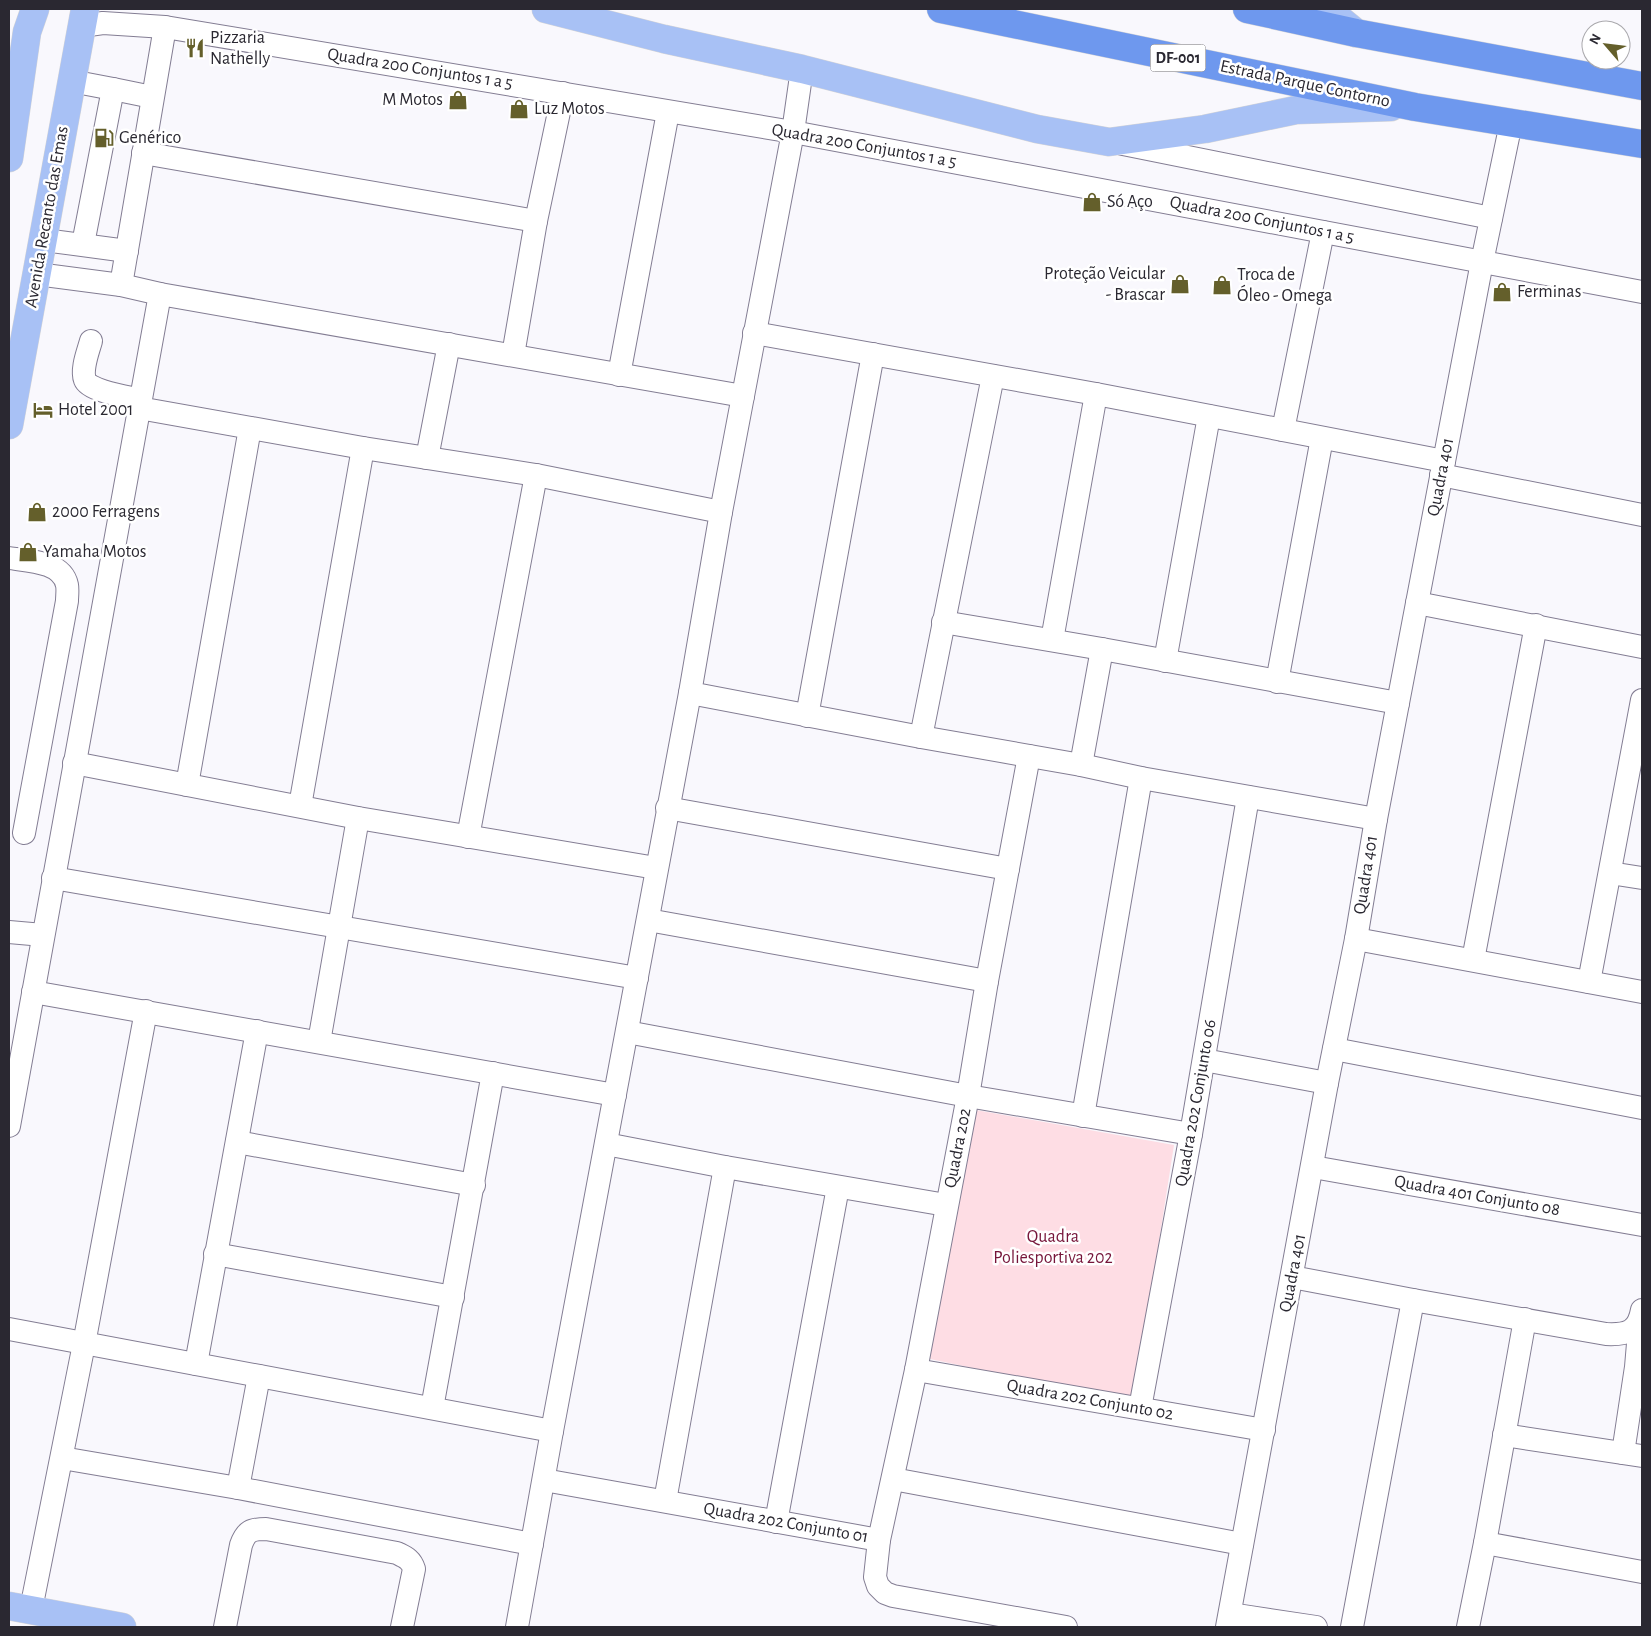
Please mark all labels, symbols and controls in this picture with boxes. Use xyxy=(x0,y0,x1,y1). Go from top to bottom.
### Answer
north arrow xyxy=(1581,20,1631,70)
place label: Pizzaria Nathelly xyxy=(210,29,271,68)
text: N xyxy=(1587,32,1604,47)
restaurant icon: Pizzaria Nathelly xyxy=(184,37,206,59)
road number: DF-001 xyxy=(1150,44,1206,72)
street label: Quadra 200 Conjuntos 1 a 5 xyxy=(326,45,514,93)
street label: Estrada Parque Contorno xyxy=(1218,57,1392,111)
shop icon: M Motos xyxy=(447,89,469,111)
place label: M Motos xyxy=(382,91,443,109)
shop icon: Luz Motos xyxy=(508,98,530,120)
place label: Luz Motos xyxy=(534,100,605,118)
street label: Quadra 200 Conjuntos 1 a 5 xyxy=(770,121,958,171)
street label: Avenida Recanto das Emas xyxy=(22,125,72,309)
fuel station icon: Genérico xyxy=(93,127,115,149)
place label: Genérico xyxy=(119,129,181,147)
shop icon: Só Aço xyxy=(1081,191,1103,213)
place label: Só Aço xyxy=(1107,193,1153,211)
street label: Quadra 200 Conjuntos 1 a 5 xyxy=(1168,193,1356,247)
place label: Proteção Veicular - Brascar xyxy=(1044,265,1165,304)
place label: Troca de Óleo - Omega xyxy=(1237,266,1332,305)
shop icon: Proteção Veicular - Brascar xyxy=(1169,273,1191,295)
shop icon: Troca de Óleo - Omega xyxy=(1211,274,1233,296)
shop icon: Ferminas xyxy=(1491,281,1513,303)
place label: Ferminas xyxy=(1517,283,1581,301)
hotel icon: Hotel 2001 xyxy=(32,399,54,421)
place label: Hotel 2001 xyxy=(58,401,133,419)
street label: Quadra 401 xyxy=(1425,436,1457,518)
shop icon: 2000 Ferragens xyxy=(26,501,48,523)
place label: 2000 Ferragens xyxy=(52,503,160,521)
shop icon: Yamaha Motos xyxy=(17,541,39,563)
place label: Yamaha Motos xyxy=(43,543,147,561)
street label: Quadra 401 xyxy=(1351,834,1381,916)
street label: Quadra 202 Conjunto 06 xyxy=(1172,1018,1220,1188)
street label: Quadra 202 xyxy=(941,1106,975,1190)
street label: Quadra 401 Conjunto 08 xyxy=(1393,1173,1561,1219)
park label: Quadra Poliesportiva 202 xyxy=(993,1228,1113,1267)
street label: Quadra 401 xyxy=(1277,1232,1309,1314)
street label: Quadra 202 Conjunto 02 xyxy=(1005,1376,1175,1424)
street label: Quadra 202 Conjunto 01 xyxy=(702,1500,870,1546)

